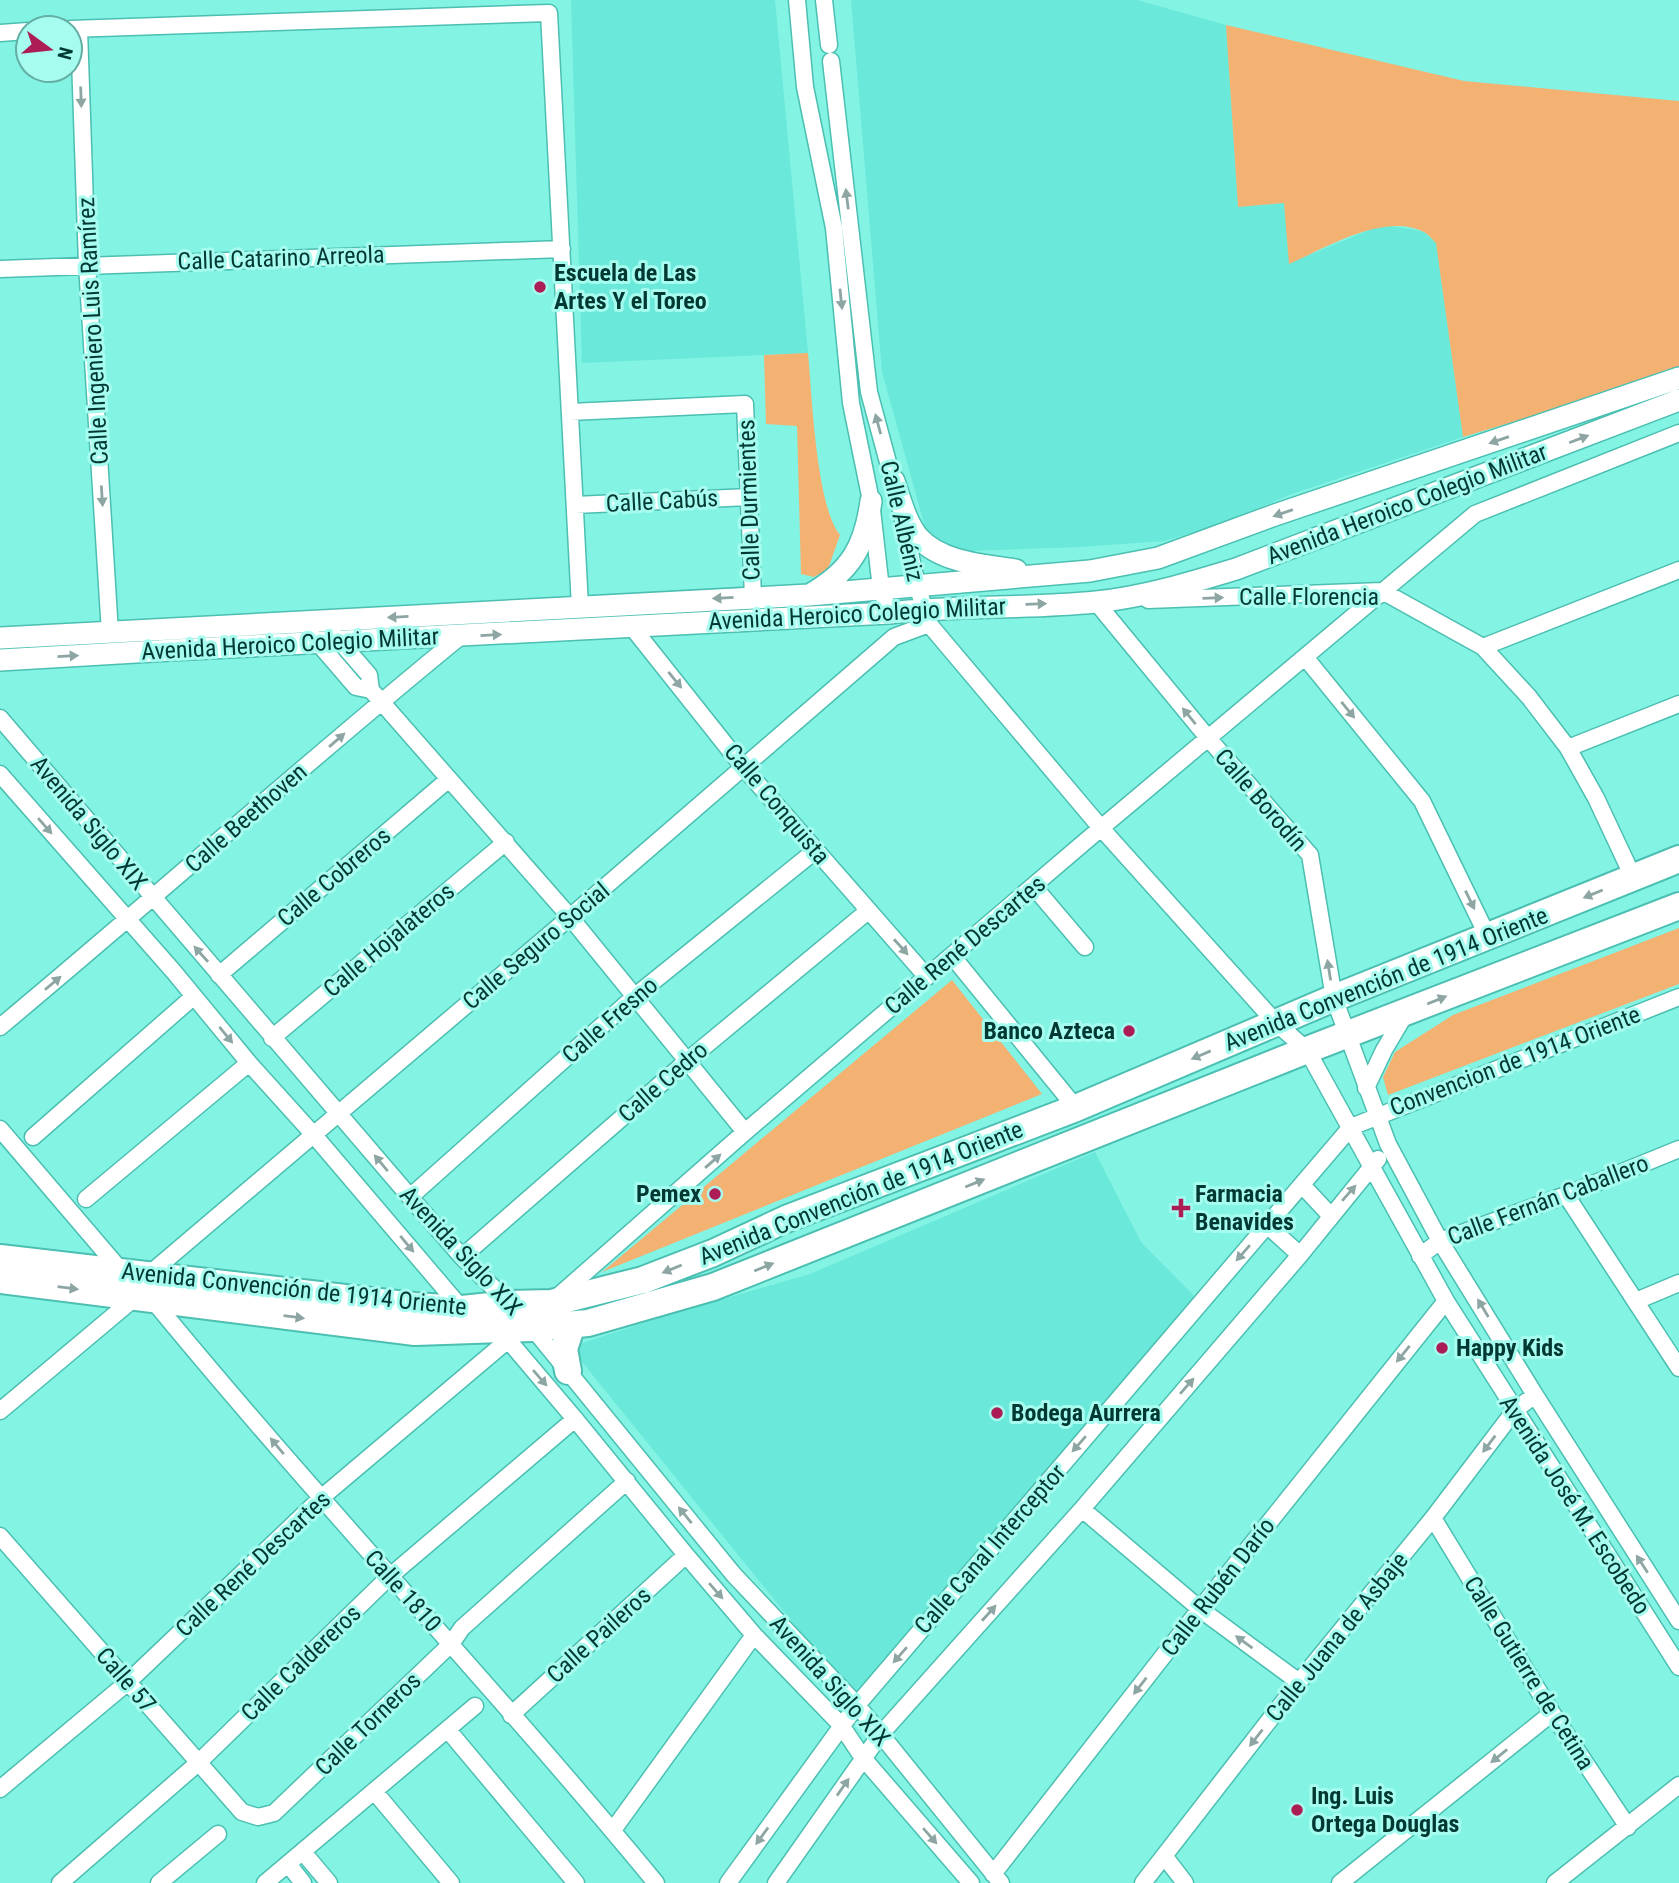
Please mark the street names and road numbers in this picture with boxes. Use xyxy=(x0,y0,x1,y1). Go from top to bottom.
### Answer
street label: Calle Ingeniero Luis Ramírez xyxy=(72,197,114,465)
street label: Calle Catarino Arreola xyxy=(177,240,385,276)
street label: Calle Durmientes xyxy=(732,419,766,581)
street label: Avenida Heroico Colegio Militar xyxy=(1263,438,1551,570)
street label: Calle Albéniz xyxy=(875,458,929,584)
street label: Calle Cabús xyxy=(605,484,719,518)
street label: Calle Florencia xyxy=(1239,583,1379,611)
street label: Avenida Heroico Colegio Militar xyxy=(708,592,1006,636)
street label: Avenida Heroico Colegio Militar xyxy=(141,622,439,666)
street label: Calle Conquista xyxy=(718,738,836,870)
street label: Calle Borodín xyxy=(1209,743,1313,857)
street label: Avenida Siglo XIX xyxy=(25,750,153,896)
street label: Calle Beethoven xyxy=(179,758,313,878)
street label: Calle Cobreros xyxy=(272,822,396,932)
street label: Calle René Descartes xyxy=(879,870,1051,1020)
street label: Calle Hojalateros xyxy=(318,877,460,1003)
street label: Calle Seguro Social xyxy=(457,877,615,1015)
street label: Avenida Convención de 1914 Oriente xyxy=(1220,901,1552,1057)
street label: Calle Fresno xyxy=(557,971,663,1069)
street label: Convencion de 1914 Oriente xyxy=(1386,1000,1644,1122)
street label: Calle Cedro xyxy=(613,1036,713,1128)
street label: Avenida Convención de 1914 Oriente xyxy=(695,1115,1027,1271)
street label: Calle Fernán Caballero xyxy=(1444,1149,1652,1251)
street label: Avenida Siglo XIX xyxy=(394,1181,528,1321)
street label: Avenida Convención de 1914 Oriente xyxy=(120,1257,468,1321)
street label: Avenida José M. Escobedo xyxy=(1494,1390,1656,1620)
street label: Calle Canal Interceptor xyxy=(909,1458,1071,1640)
street label: Calle René Descartes xyxy=(170,1485,336,1643)
street label: Calle Rubén Darío xyxy=(1155,1512,1281,1662)
street label: Calle 1810 xyxy=(359,1544,447,1638)
street label: Calle Juana de Asbaje xyxy=(1260,1547,1414,1727)
street label: Calle Gutierre de Cetina xyxy=(1458,1571,1600,1775)
street label: Calle Paileros xyxy=(541,1581,657,1689)
street label: Calle Caldereros xyxy=(236,1599,366,1727)
street label: Avenida Siglo XIX xyxy=(764,1610,896,1752)
street label: Calle 57 xyxy=(90,1642,162,1718)
street label: Calle Torneros xyxy=(309,1667,427,1781)

